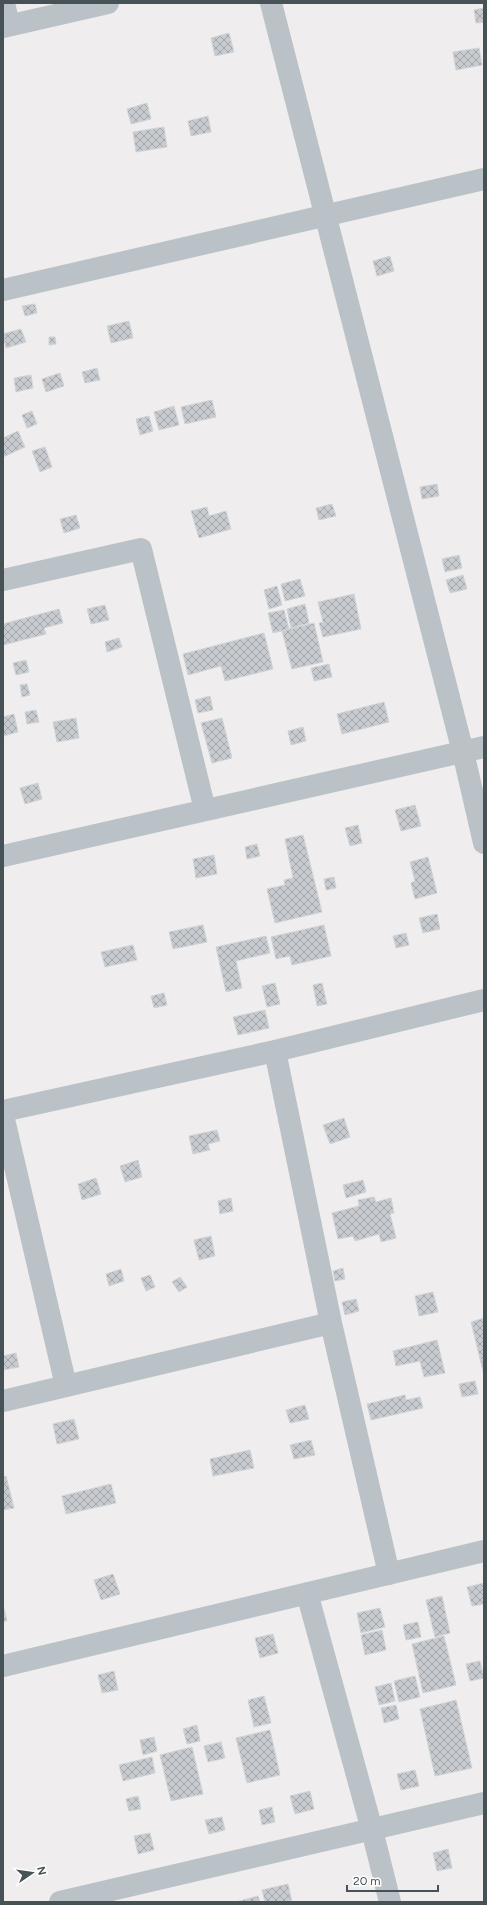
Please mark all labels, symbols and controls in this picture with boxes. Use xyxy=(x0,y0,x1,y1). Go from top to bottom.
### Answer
north arrow xyxy=(12,1853,52,1893)
text: N xyxy=(34,1865,49,1876)
scale bar xyxy=(347,1867,438,1893)
text: 20 m xyxy=(353,1874,381,1888)

